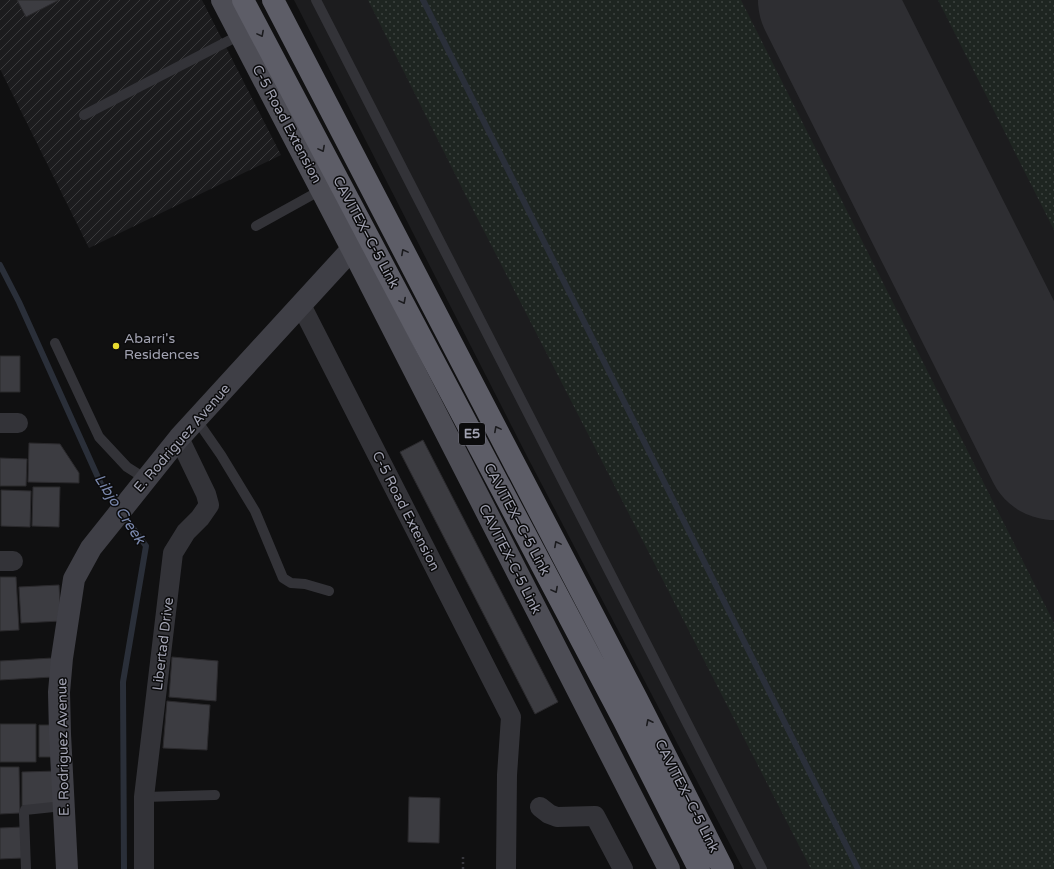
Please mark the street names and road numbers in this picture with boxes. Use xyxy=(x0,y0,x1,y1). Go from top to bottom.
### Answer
street label: C-5 Road Extension xyxy=(249,62,325,186)
street label: CAVITEX–C-5 Link xyxy=(329,173,403,291)
street label: E. Rodriguez Avenue xyxy=(130,380,234,496)
road number: E5 xyxy=(459,423,485,445)
street label: C-5 Road Extension xyxy=(368,448,444,574)
street label: CAVITEX–C-5 Link xyxy=(480,460,554,578)
street label: CAVITEX-C-5 Link xyxy=(475,501,545,617)
street label: Libertad Drive xyxy=(149,596,177,692)
street label: E. Rodriguez Avenue xyxy=(53,678,73,816)
street label: CAVITEX–C-5 Link xyxy=(651,737,723,856)

